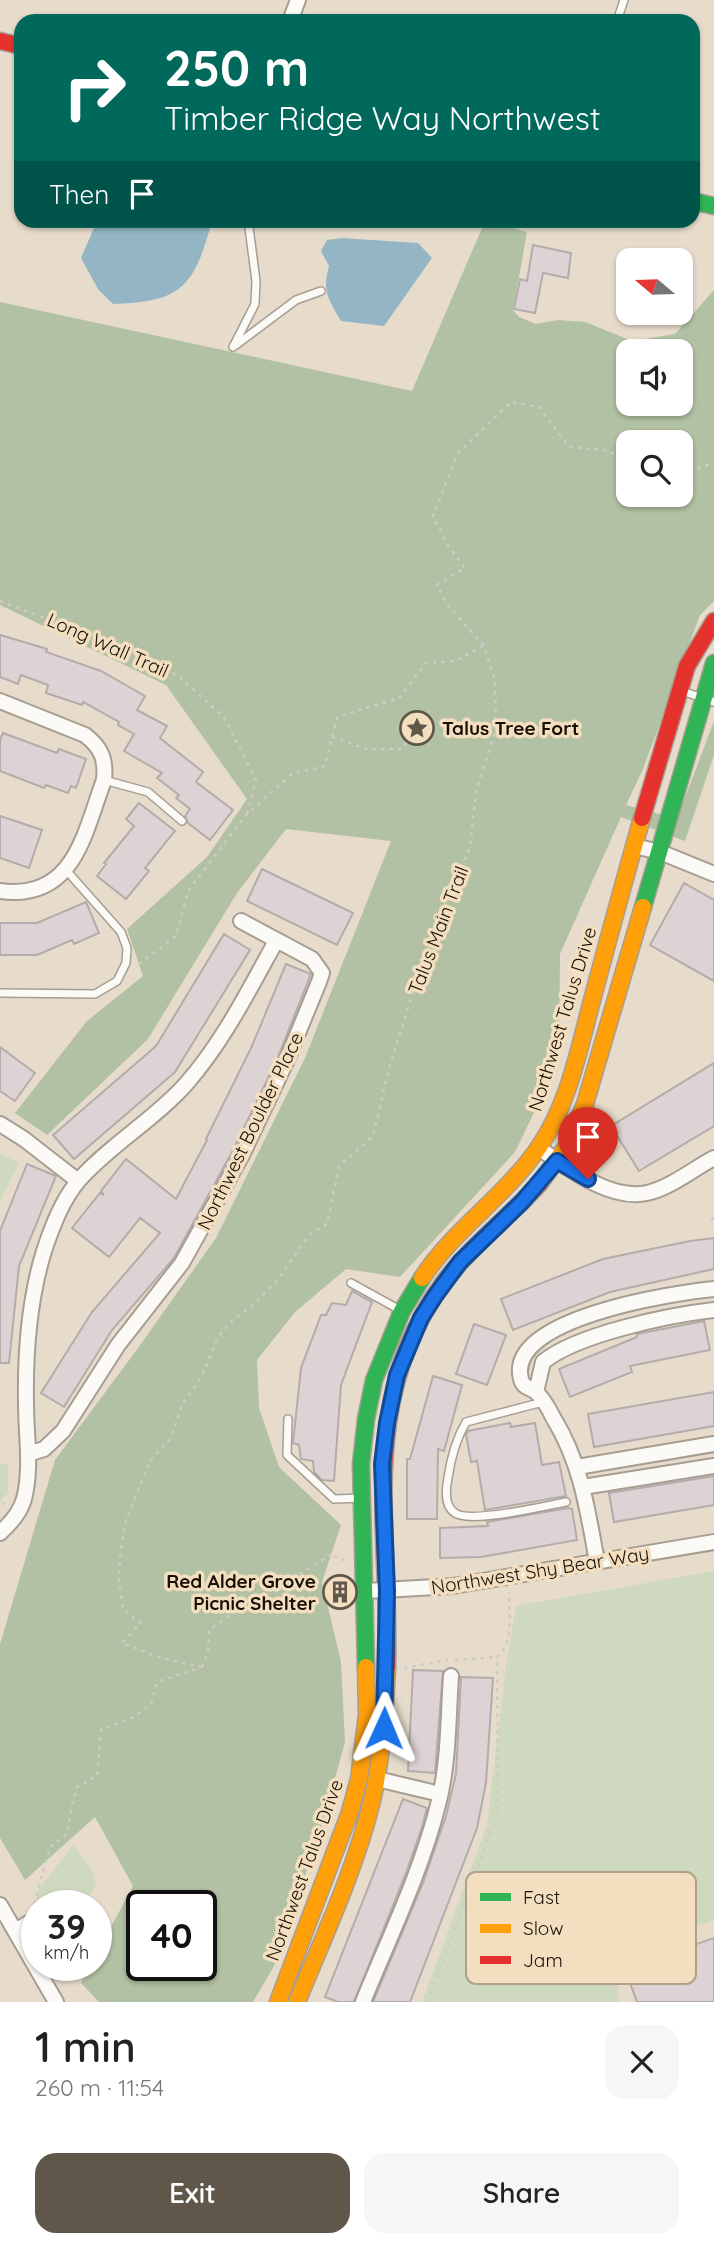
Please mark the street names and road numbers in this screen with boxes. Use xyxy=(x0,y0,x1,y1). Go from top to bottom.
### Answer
street label: Long Wall Trail xyxy=(43,607,173,683)
street label: Talus Main Trail xyxy=(403,863,473,997)
street label: Northwest Talus Drive xyxy=(523,924,601,1114)
street label: Northwest Boulder Place xyxy=(192,1028,308,1234)
street label: Northwest Shy Bear Way xyxy=(429,1541,651,1599)
street label: Northwest Talus Drive xyxy=(260,1776,348,1964)

